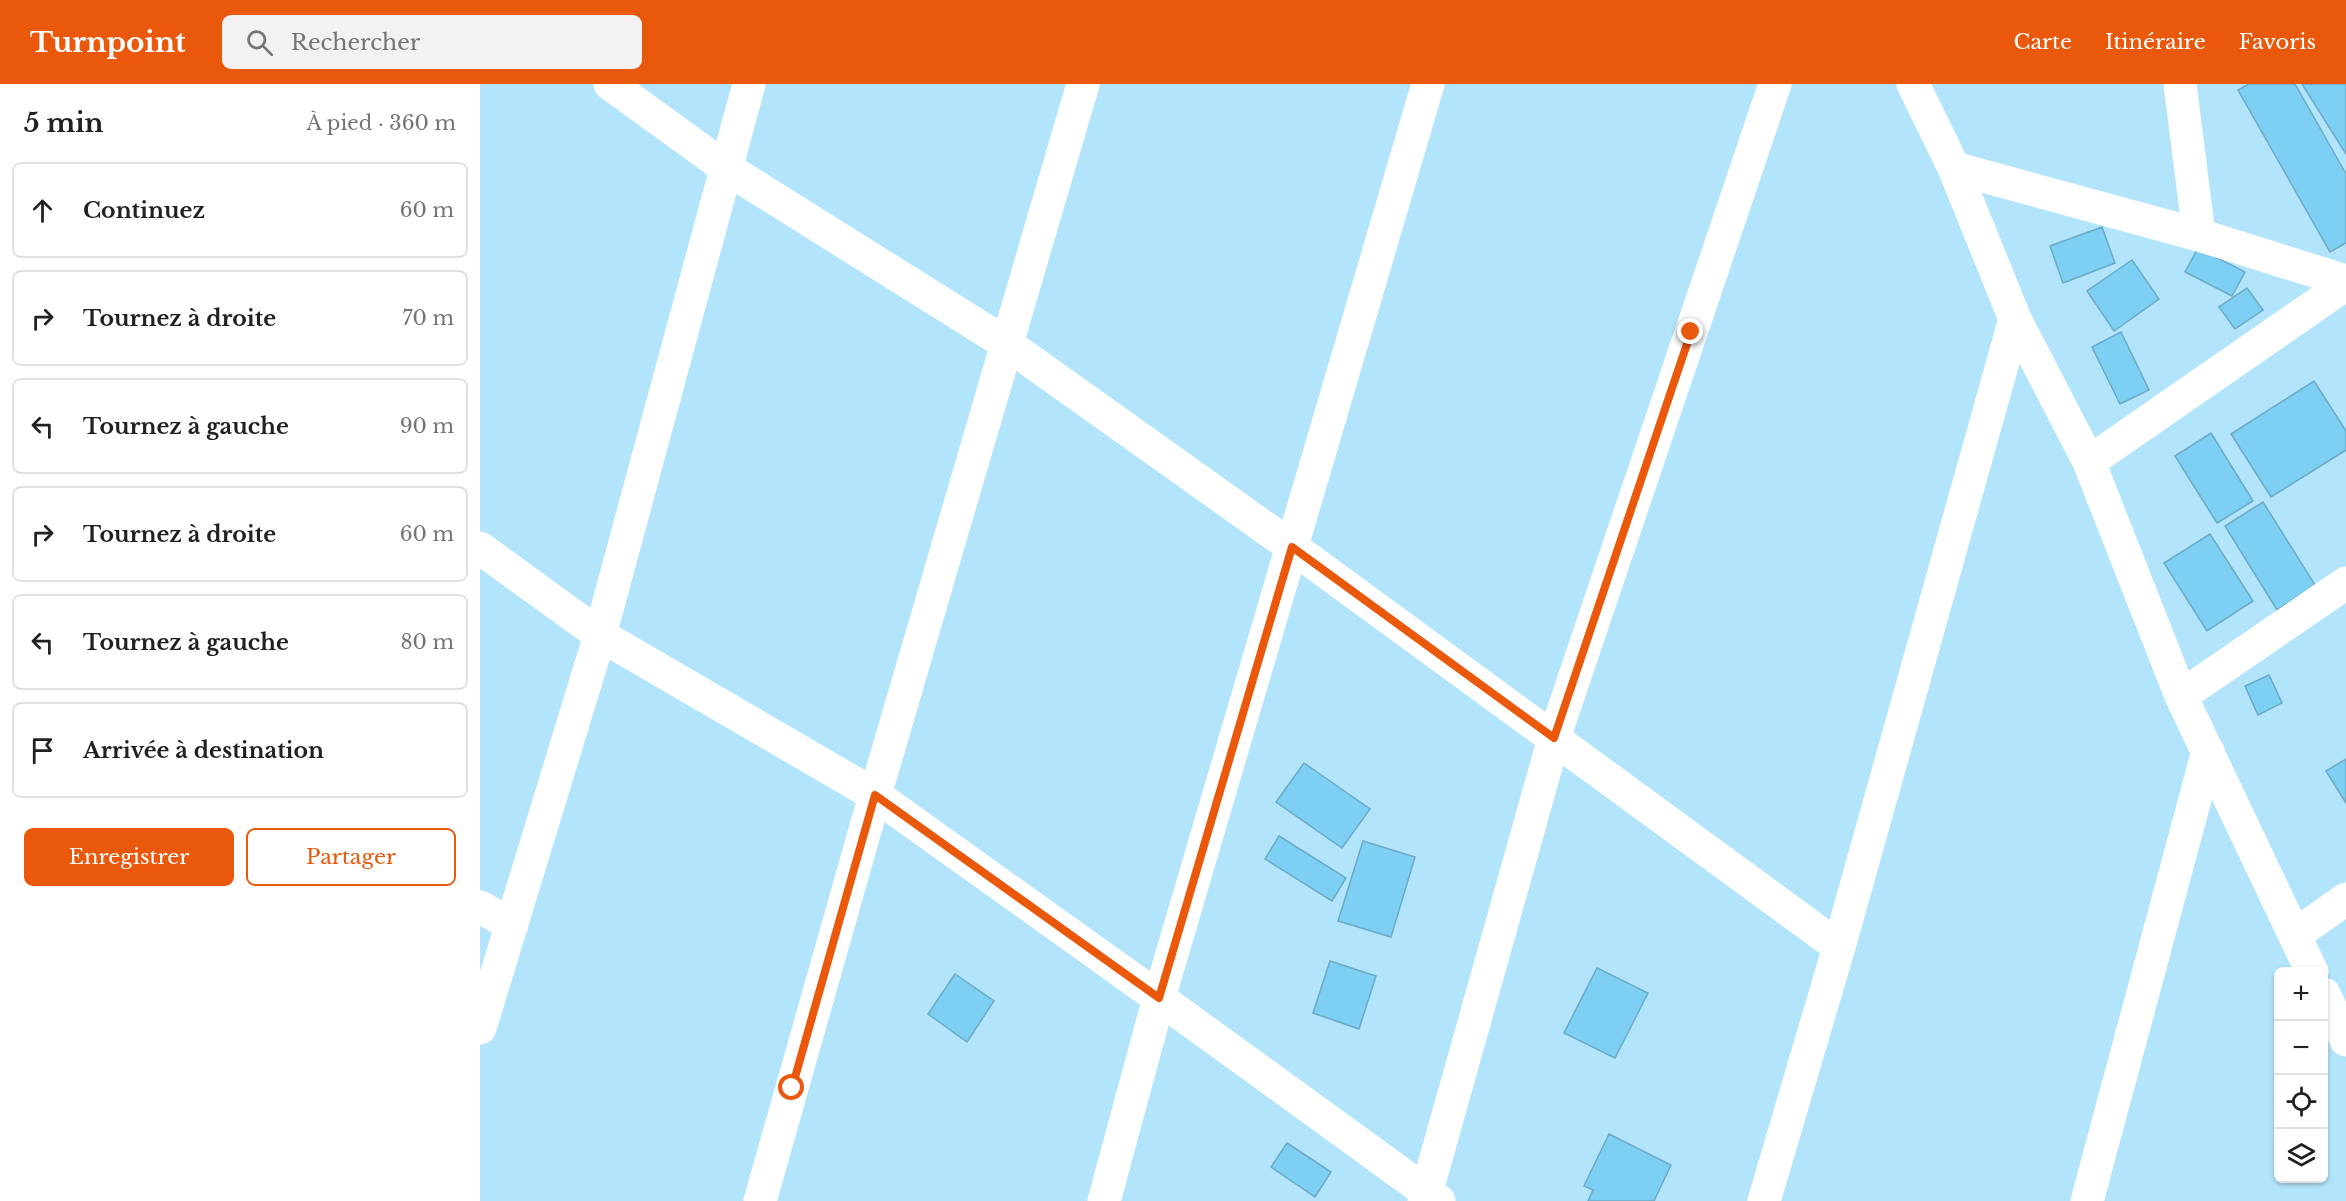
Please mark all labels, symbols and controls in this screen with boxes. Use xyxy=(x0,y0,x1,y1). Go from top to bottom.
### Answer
search box xyxy=(222,15,642,69)
text: Turnpoint xyxy=(30,25,186,60)
icon: search xyxy=(243,26,276,59)
text: Rechercher xyxy=(291,29,420,56)
text: Carte xyxy=(2014,29,2072,55)
text: Itinéraire xyxy=(2105,29,2206,55)
text: Favoris xyxy=(2239,29,2316,55)
text: 5 min xyxy=(24,107,103,139)
text: À pied · 360 m xyxy=(306,111,456,135)
icon: ahead xyxy=(26,194,59,227)
text: Continuez xyxy=(83,197,205,224)
text: 60 m xyxy=(400,198,454,222)
icon: right xyxy=(26,302,59,335)
text: Tournez à droite xyxy=(83,305,276,332)
text: 70 m xyxy=(402,306,454,330)
route end xyxy=(1677,318,1703,344)
icon: left xyxy=(26,410,59,443)
text: Tournez à gauche xyxy=(83,413,289,440)
text: 90 m xyxy=(400,414,454,438)
icon: right xyxy=(26,518,59,551)
text: Tournez à droite xyxy=(83,521,276,548)
text: 60 m xyxy=(400,522,454,546)
icon: left xyxy=(26,626,59,659)
text: Tournez à gauche xyxy=(83,629,289,656)
text: 80 m xyxy=(400,630,454,654)
icon: arrive xyxy=(26,734,59,767)
text: Arrivée à destination xyxy=(83,737,324,764)
button: Enregistrer xyxy=(24,828,234,886)
button: Partager xyxy=(246,828,456,886)
map controls xyxy=(2274,967,2328,1183)
button: + xyxy=(2274,967,2328,1021)
button: − xyxy=(2274,1021,2328,1075)
route start xyxy=(778,1074,804,1100)
button: locate xyxy=(2274,1075,2328,1129)
button: layers xyxy=(2274,1129,2328,1183)

